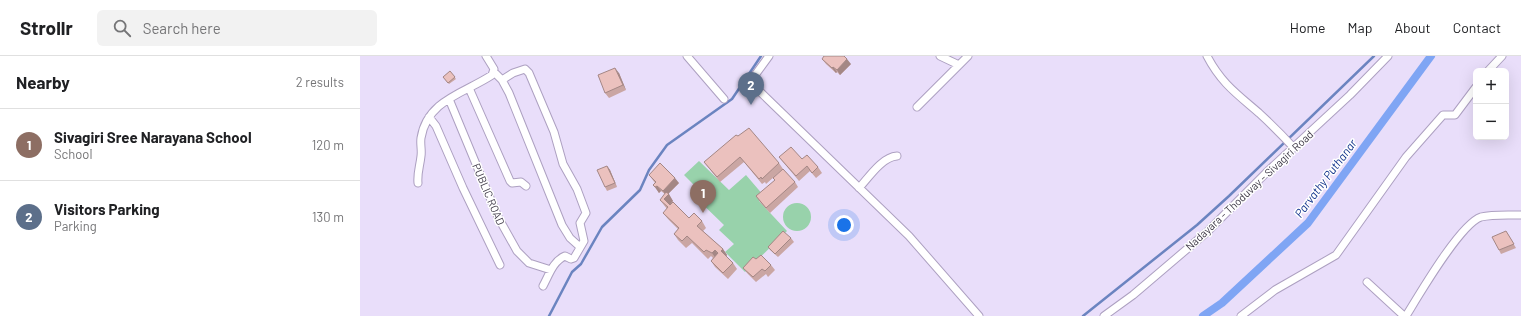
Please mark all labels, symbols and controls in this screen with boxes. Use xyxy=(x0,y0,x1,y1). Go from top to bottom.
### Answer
search box xyxy=(97,10,377,46)
text: Strollr xyxy=(20,16,73,39)
icon: search xyxy=(111,17,133,39)
text: Search here xyxy=(143,19,221,37)
text: Home xyxy=(1290,19,1326,36)
text: Map xyxy=(1348,19,1372,36)
text: About xyxy=(1394,19,1431,36)
text: Contact xyxy=(1453,19,1501,36)
map controls xyxy=(1473,68,1509,140)
button: + xyxy=(1473,68,1509,104)
text: Nearby xyxy=(16,72,70,92)
pin: 2 xyxy=(738,72,764,105)
text: 2 results xyxy=(296,74,344,90)
button: − xyxy=(1473,104,1509,140)
street label: Nadayara - Thoduvay - Sivagiri Road xyxy=(1182,127,1316,253)
text: Sivagiri Sree Narayana School xyxy=(54,128,252,146)
water label: Parvathy Puthanar xyxy=(1291,136,1359,220)
text: 1 xyxy=(27,137,31,153)
text: 120 m xyxy=(312,137,344,153)
text: School xyxy=(54,146,92,162)
street label: PUBLIC ROAD xyxy=(470,161,508,227)
pin: 1 xyxy=(690,180,716,213)
text: Visitors Parking xyxy=(54,200,160,218)
text: 2 xyxy=(25,209,33,225)
text: 130 m xyxy=(312,209,344,225)
your location xyxy=(834,215,854,235)
text: Parking xyxy=(54,218,97,234)

